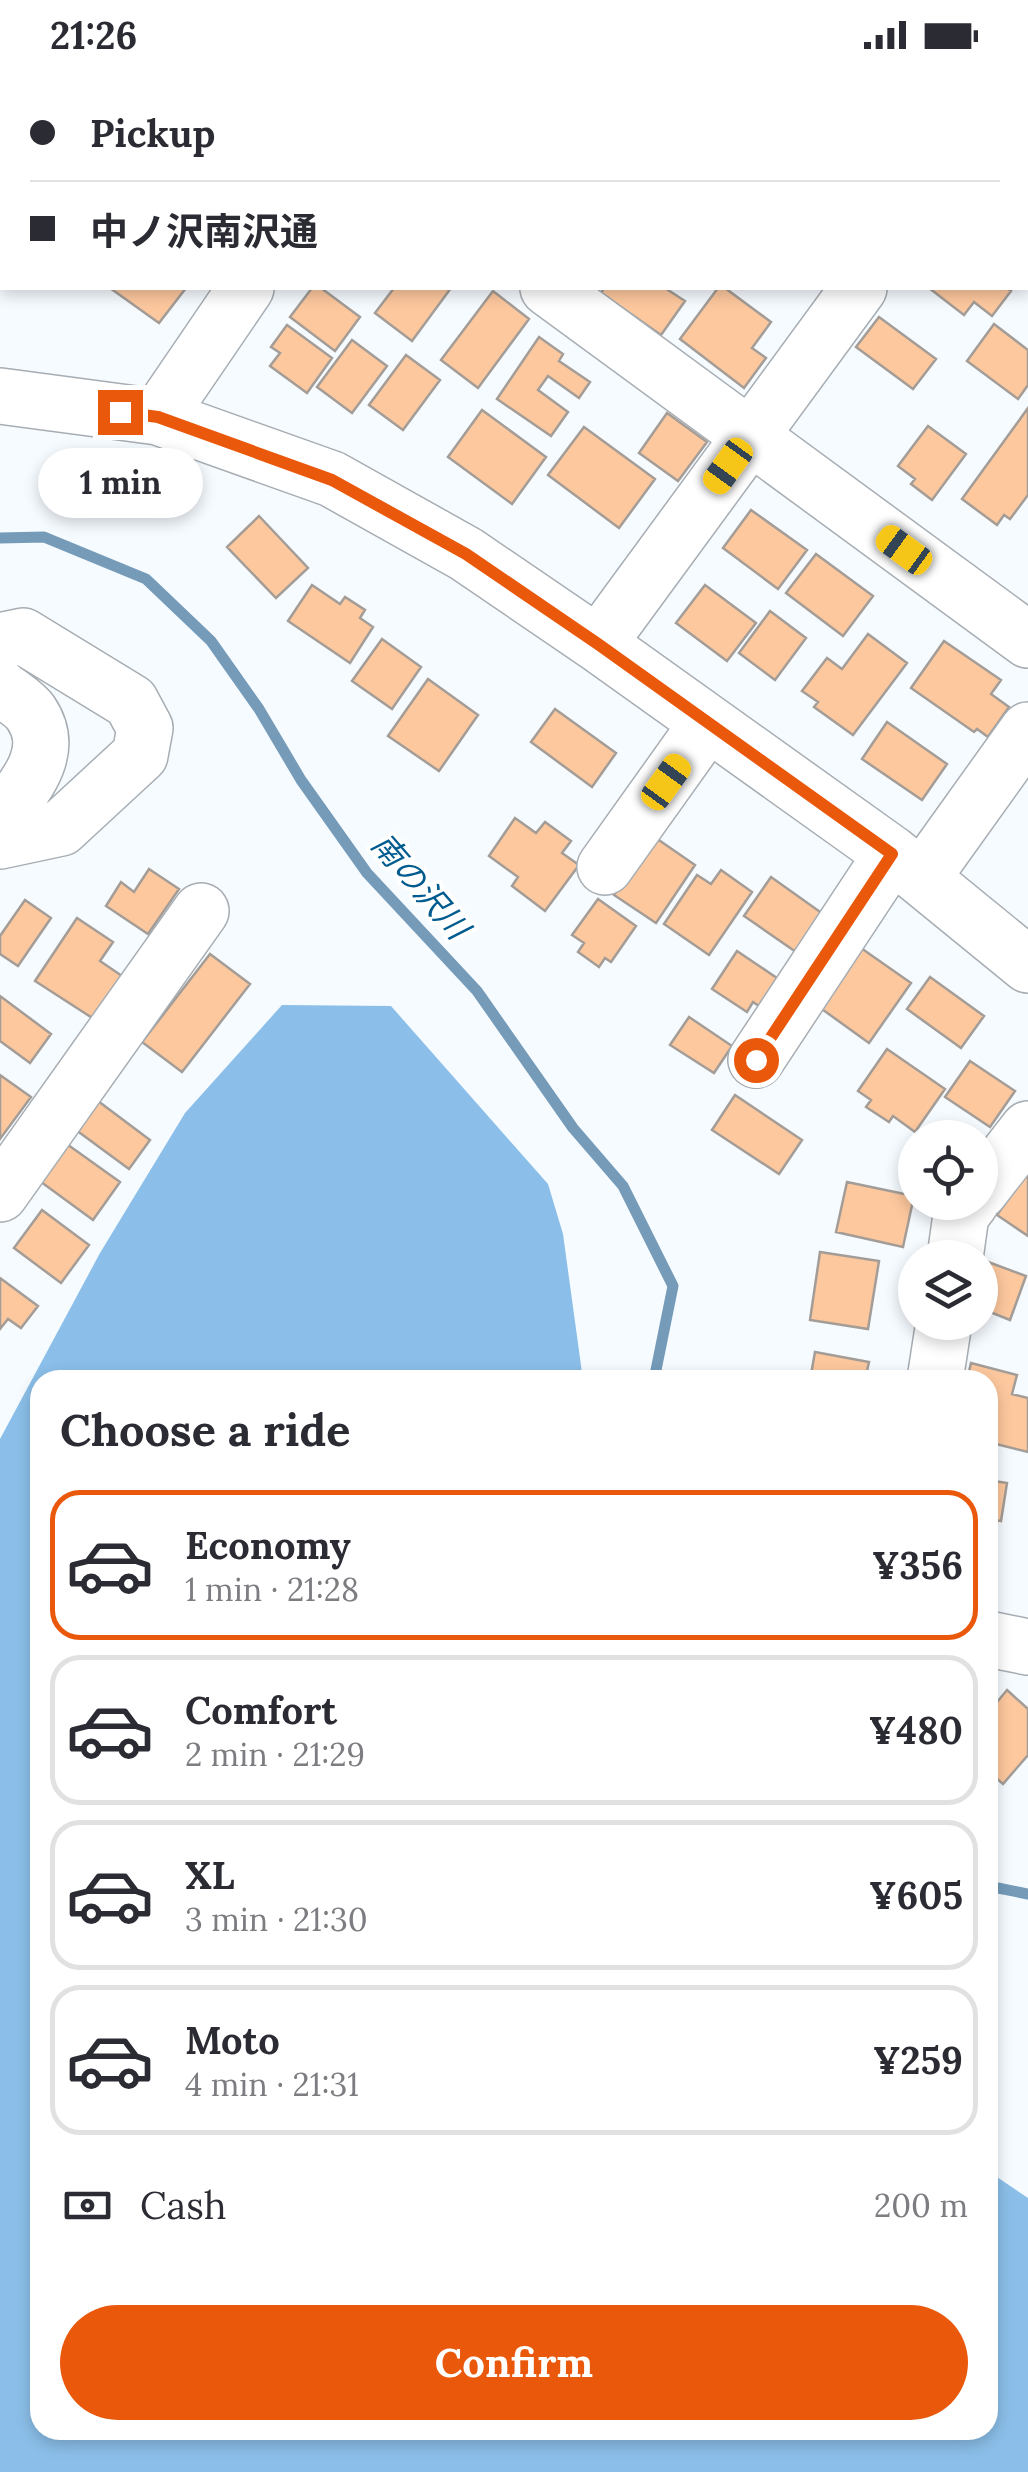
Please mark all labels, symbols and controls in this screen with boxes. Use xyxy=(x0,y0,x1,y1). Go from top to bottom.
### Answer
text: 21:26 xyxy=(50,11,137,59)
text: Pickup xyxy=(90,109,215,157)
text: 中ノ沢南沢通 xyxy=(90,207,318,255)
route end xyxy=(98,390,143,435)
car xyxy=(698,433,758,499)
callout: 1 min xyxy=(38,447,202,517)
text: 1 min xyxy=(80,462,161,503)
car xyxy=(871,520,937,580)
car xyxy=(636,749,696,815)
water label: 南の沢川 xyxy=(363,824,480,950)
route start xyxy=(734,1038,779,1083)
map controls xyxy=(898,1120,998,1340)
button: locate xyxy=(898,1120,998,1220)
button: layers xyxy=(898,1240,998,1340)
text: Choose a ride xyxy=(60,1401,350,1458)
icon: car xyxy=(65,1520,155,1610)
text: Economy xyxy=(185,1521,351,1569)
text: ¥356 xyxy=(872,1541,963,1589)
text: 1 min · 21:28 xyxy=(185,1569,359,1610)
icon: car xyxy=(65,1685,155,1775)
text: Comfort xyxy=(185,1686,337,1734)
text: ¥480 xyxy=(869,1706,963,1754)
text: 2 min · 21:29 xyxy=(185,1734,365,1775)
icon: car xyxy=(65,1850,155,1940)
text: XL xyxy=(185,1851,235,1899)
text: ¥605 xyxy=(869,1871,963,1919)
text: 3 min · 21:30 xyxy=(185,1899,368,1940)
icon: car xyxy=(65,2015,155,2105)
text: Moto xyxy=(185,2016,280,2064)
text: ¥259 xyxy=(873,2036,963,2084)
text: 4 min · 21:31 xyxy=(185,2064,359,2105)
icon: cash xyxy=(60,2178,115,2233)
text: Cash xyxy=(140,2181,227,2229)
text: 200 m xyxy=(874,2185,968,2226)
button: Confirm xyxy=(60,2305,968,2420)

